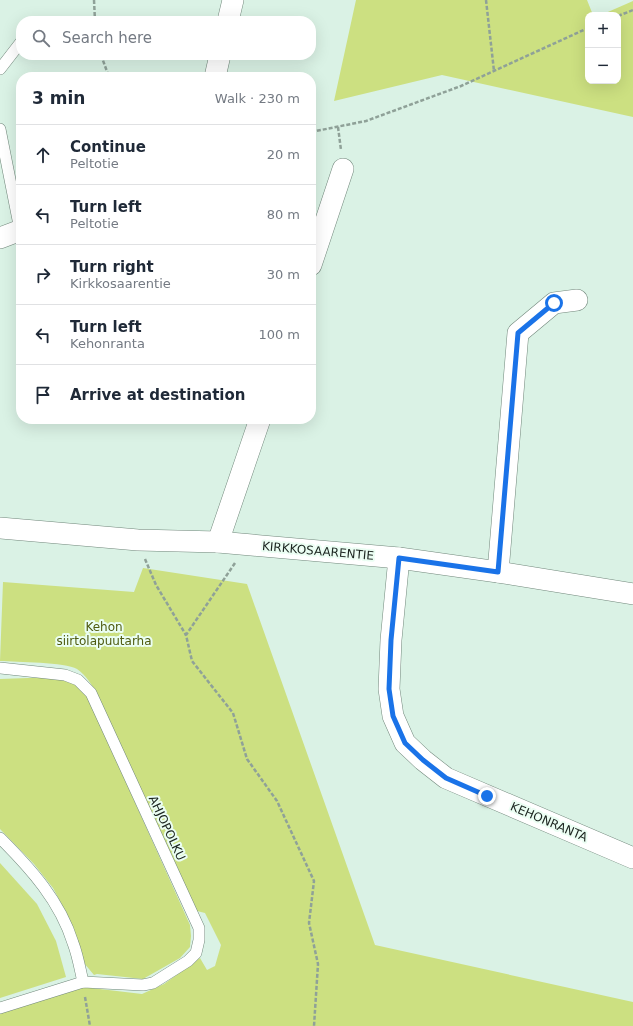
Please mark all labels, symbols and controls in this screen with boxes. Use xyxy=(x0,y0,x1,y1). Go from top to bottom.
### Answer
map controls xyxy=(585,12,621,84)
button: + xyxy=(585,12,621,48)
search box xyxy=(16,16,316,60)
icon: search xyxy=(30,27,52,49)
text: Search here xyxy=(62,29,152,47)
button: − xyxy=(585,48,621,84)
text: 3 min xyxy=(32,88,85,108)
text: Walk · 230 m xyxy=(215,91,300,106)
text: Continue xyxy=(70,138,146,156)
icon: ahead xyxy=(32,144,54,166)
text: 20 m xyxy=(267,147,300,162)
text: Peltotie xyxy=(70,156,119,171)
text: Turn left xyxy=(70,198,142,216)
icon: left xyxy=(32,204,54,226)
text: 80 m xyxy=(267,207,300,222)
text: Peltotie xyxy=(70,216,119,231)
text: Turn right xyxy=(70,258,154,276)
icon: right xyxy=(32,264,54,286)
text: 30 m xyxy=(267,267,300,282)
text: Kirkkosaarentie xyxy=(70,276,171,291)
route start xyxy=(545,294,563,312)
text: Turn left xyxy=(70,318,142,336)
icon: left xyxy=(32,324,54,346)
text: 100 m xyxy=(258,327,300,342)
text: Kehonranta xyxy=(70,336,145,351)
icon: arrive xyxy=(32,384,54,406)
text: Arrive at destination xyxy=(70,386,245,404)
street label: KIRKKOSAARENTIE xyxy=(261,539,375,563)
park label: Kehon siirtolapuutarha xyxy=(56,620,152,648)
route end xyxy=(478,787,496,805)
street label: AHJOPOLKU xyxy=(146,793,188,863)
street label: KEHONRANTA xyxy=(508,799,590,845)

